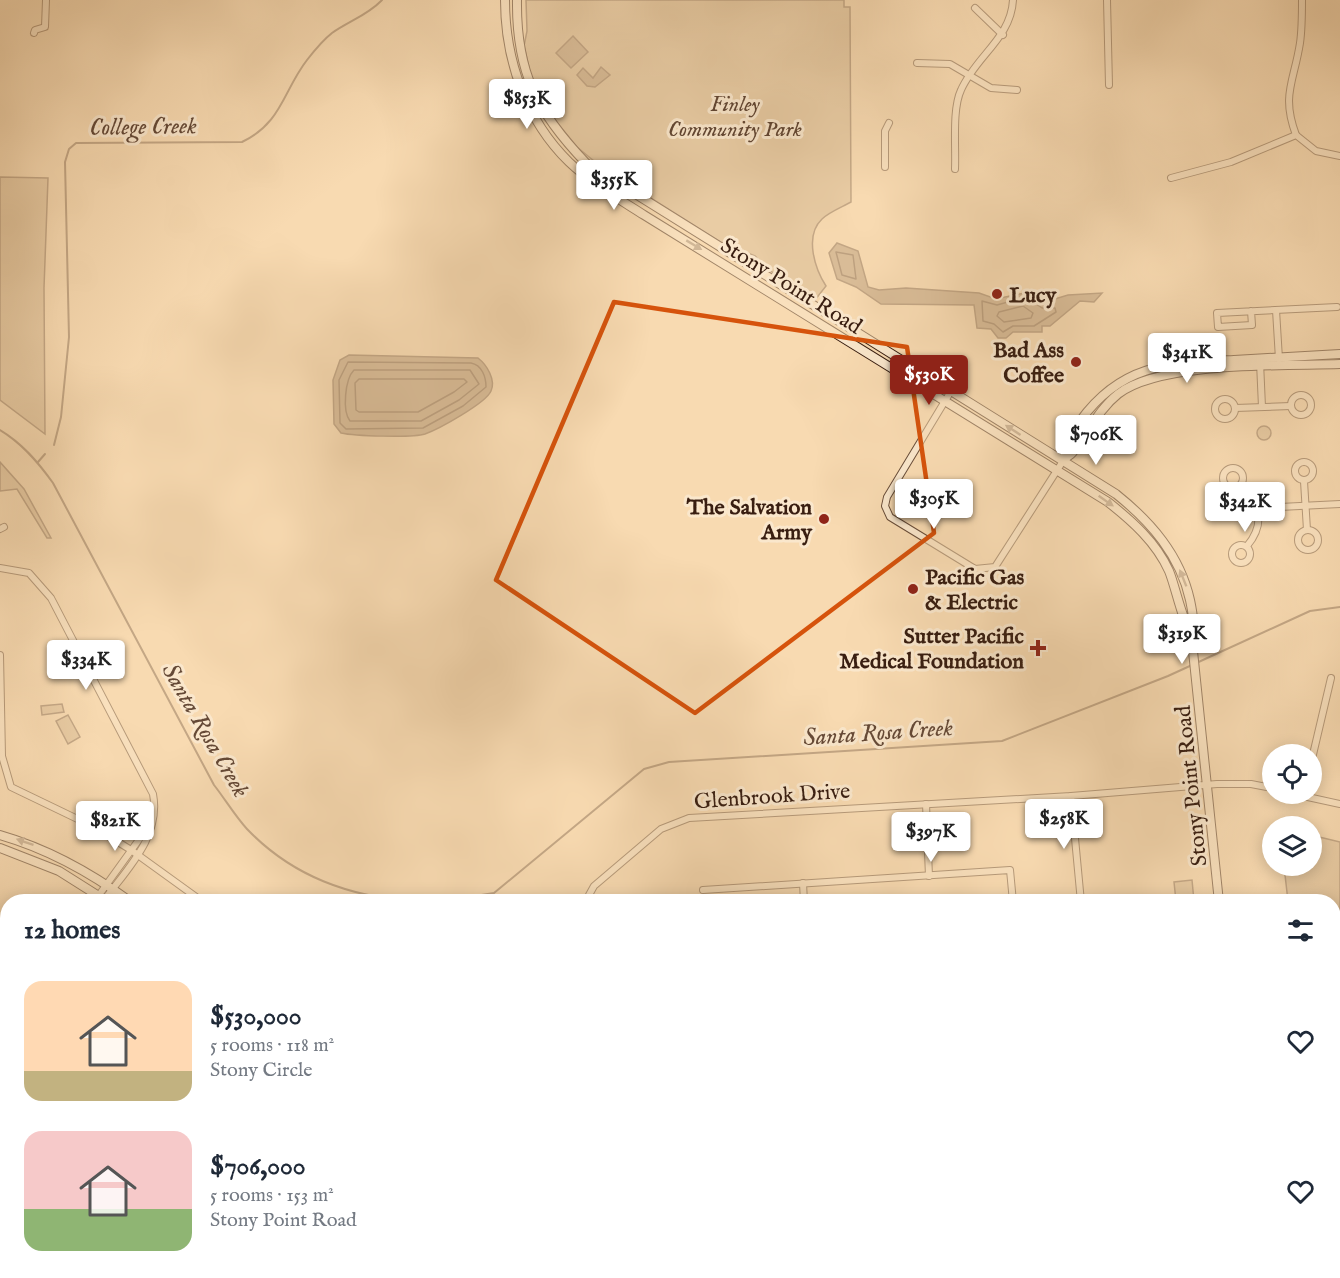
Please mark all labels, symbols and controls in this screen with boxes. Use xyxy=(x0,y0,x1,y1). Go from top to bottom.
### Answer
pin: $853K xyxy=(485,79,569,130)
text: $853K xyxy=(503,86,551,111)
park label: Finley Community Park xyxy=(668,91,802,144)
water label: College Creek xyxy=(89,111,197,144)
pin: $355K xyxy=(572,160,656,211)
text: $355K xyxy=(590,167,638,192)
street label: Stony Point Road xyxy=(715,232,867,341)
one-way arrow xyxy=(686,240,703,251)
place label: Lucy xyxy=(1009,282,1057,310)
marker: Lucy xyxy=(990,287,1004,301)
pin: $341K xyxy=(1145,333,1229,384)
place label: Bad Ass Coffee xyxy=(993,337,1064,390)
text: $341K xyxy=(1162,340,1212,365)
pin: $530K xyxy=(887,355,971,406)
marker: Bad Ass Coffee xyxy=(1069,355,1083,369)
text: $530K xyxy=(904,362,954,387)
pin: $706K xyxy=(1054,415,1138,466)
text: $706K xyxy=(1069,422,1123,447)
one-way arrow xyxy=(1005,424,1021,435)
pin: $305K xyxy=(892,479,976,530)
pin: $342K xyxy=(1203,482,1287,533)
text: $305K xyxy=(909,486,959,511)
text: $342K xyxy=(1219,489,1271,514)
place label: The Salvation Army xyxy=(686,494,813,547)
one-way arrow xyxy=(1099,495,1114,507)
marker: The Salvation Army xyxy=(817,512,831,526)
place label: Pacific Gas & Electric xyxy=(925,564,1024,617)
one-way arrow xyxy=(1178,568,1188,586)
marker: Pacific Gas & Electric xyxy=(906,582,920,596)
pin: $319K xyxy=(1140,614,1224,665)
text: $319K xyxy=(1157,621,1207,646)
place label: Sutter Pacific Medical Foundation xyxy=(839,623,1025,676)
marker: Sutter Pacific Medical Foundation xyxy=(1029,639,1047,657)
pin: $334K xyxy=(44,640,128,691)
text: $334K xyxy=(61,647,111,672)
water label: Santa Rosa Creek xyxy=(154,658,256,804)
street label: Stony Point Road xyxy=(1170,704,1214,868)
water label: Santa Rosa Creek xyxy=(802,713,954,754)
map controls xyxy=(1262,744,1322,876)
button: locate xyxy=(1262,744,1322,804)
street label: Glenbrook Drive xyxy=(693,778,851,816)
pin: $258K xyxy=(1022,799,1106,850)
pin: $821K xyxy=(73,801,157,852)
text: $258K xyxy=(1039,806,1089,831)
text: $821K xyxy=(90,808,140,833)
pin: $397K xyxy=(889,812,973,863)
button: layers xyxy=(1262,816,1322,876)
text: $397K xyxy=(905,819,957,844)
one-way arrow xyxy=(16,837,34,847)
text: 12 homes xyxy=(24,914,120,947)
icon: filters xyxy=(1284,914,1317,947)
text: $530,000 xyxy=(210,1000,302,1033)
icon: home xyxy=(72,1005,144,1077)
icon: heart xyxy=(1284,1025,1317,1058)
text: 5 rooms · 118 m² xyxy=(210,1033,334,1058)
text: Stony Circle xyxy=(210,1058,313,1083)
text: $706,000 xyxy=(210,1150,306,1183)
icon: home xyxy=(72,1155,144,1227)
icon: heart xyxy=(1284,1175,1317,1208)
text: 5 rooms · 153 m² xyxy=(210,1183,334,1208)
text: Stony Point Road xyxy=(210,1208,357,1233)

